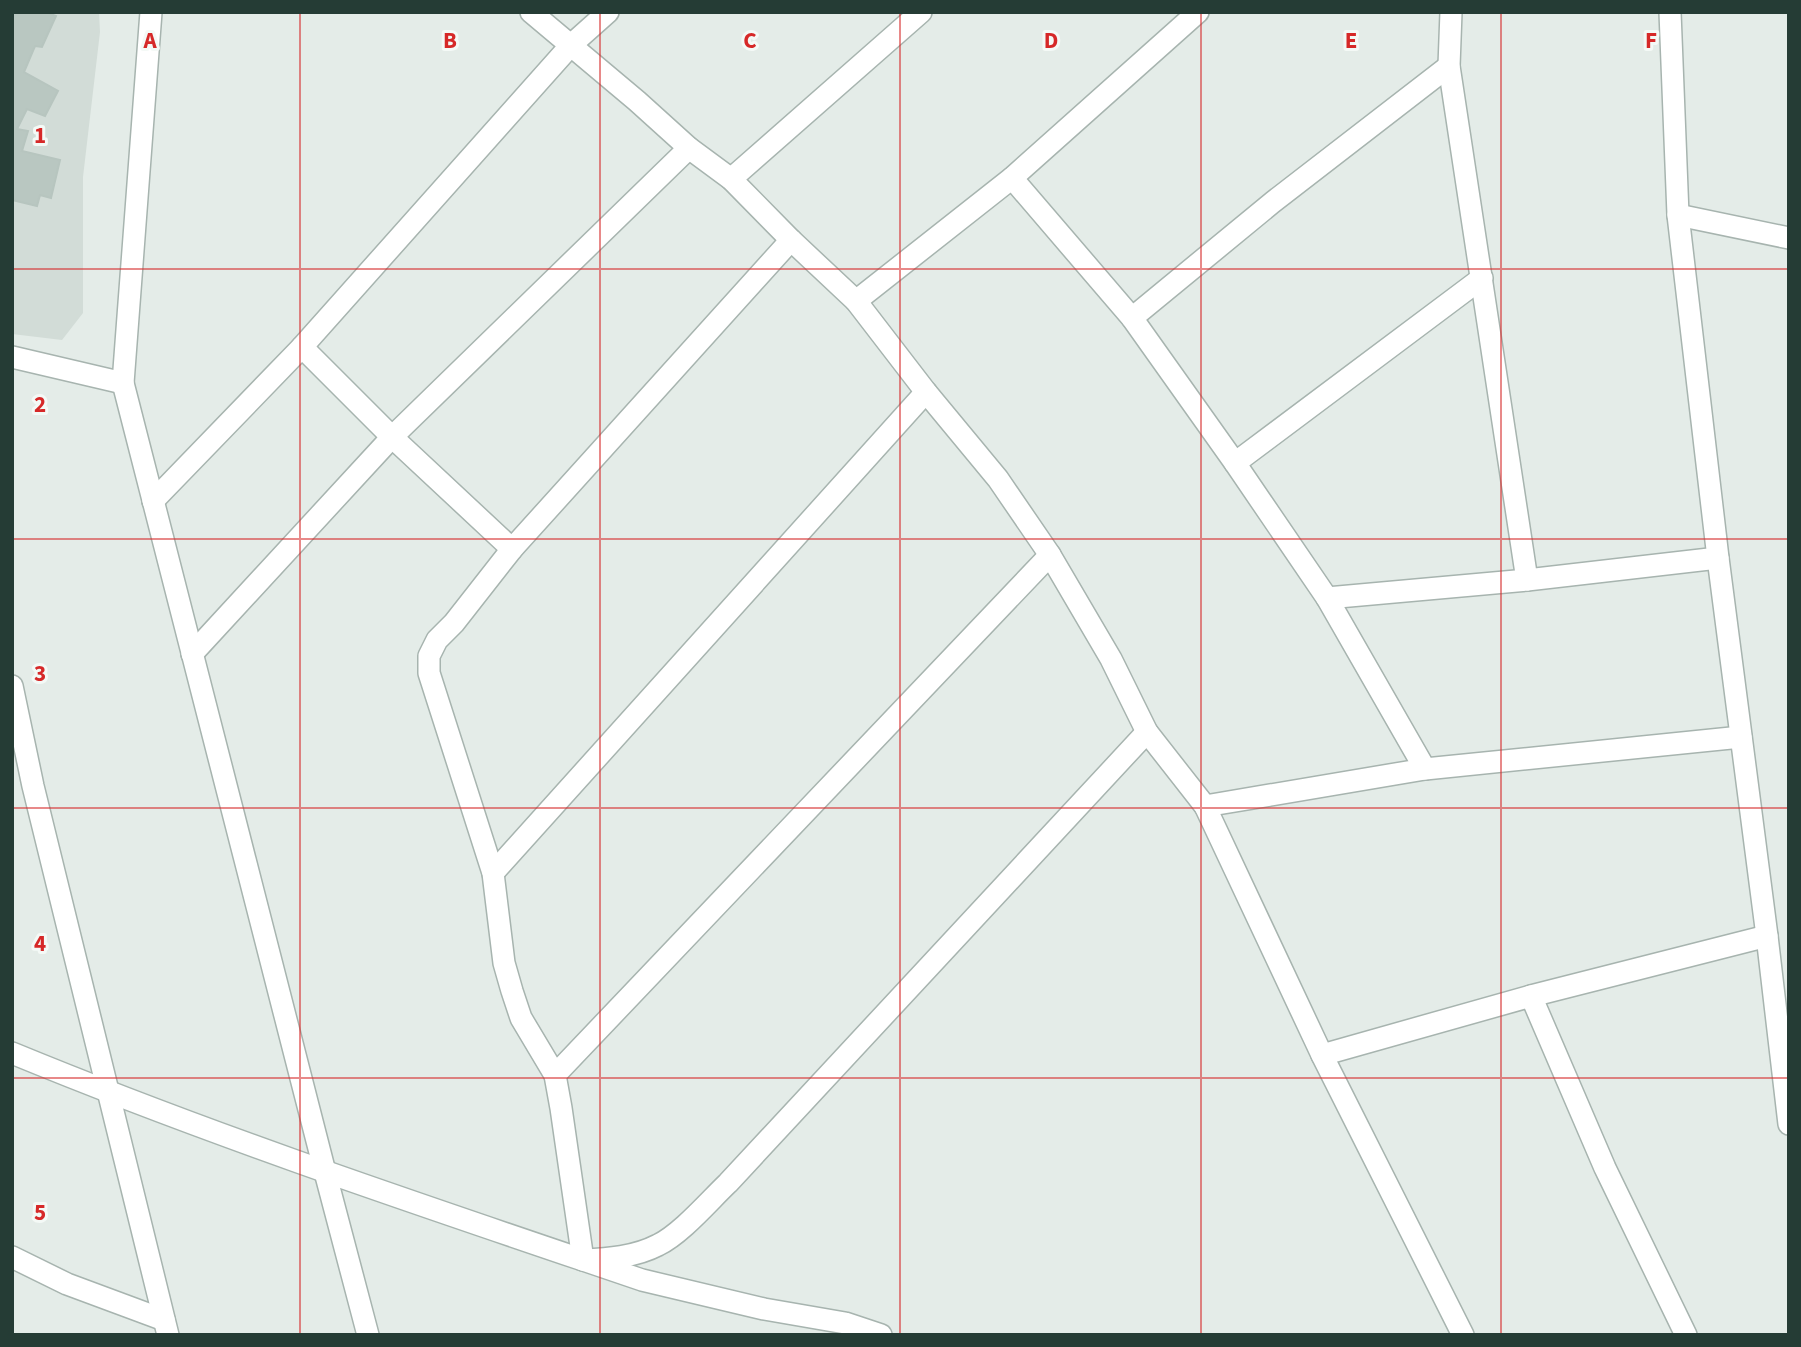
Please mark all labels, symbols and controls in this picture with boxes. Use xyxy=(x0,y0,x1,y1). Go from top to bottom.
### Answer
text: A xyxy=(142,24,157,57)
text: B xyxy=(443,24,457,57)
text: C xyxy=(743,24,757,57)
text: D xyxy=(1044,24,1058,57)
text: E xyxy=(1345,24,1357,57)
text: F xyxy=(1645,24,1657,57)
text: 1 xyxy=(34,119,46,152)
text: 2 xyxy=(34,388,46,421)
text: 3 xyxy=(34,657,46,690)
text: 4 xyxy=(34,927,46,960)
text: 5 xyxy=(34,1196,46,1229)

